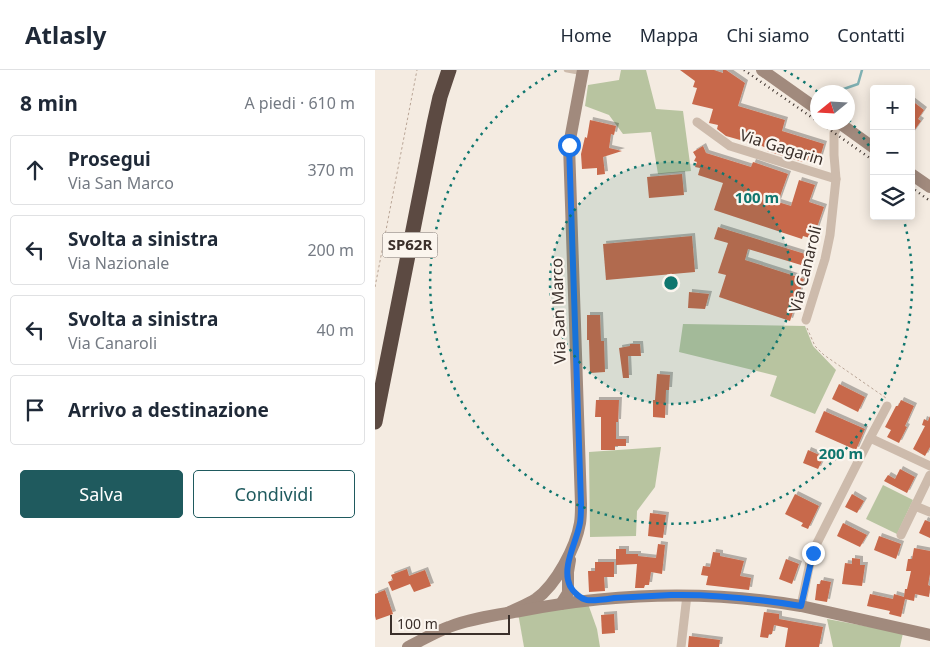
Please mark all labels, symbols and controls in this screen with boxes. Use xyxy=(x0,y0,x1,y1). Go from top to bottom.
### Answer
text: Atlasly xyxy=(25,18,106,51)
text: Home xyxy=(561,23,612,47)
text: Mappa xyxy=(640,23,698,47)
text: Chi siamo xyxy=(726,23,809,47)
text: Contatti xyxy=(837,23,905,47)
north arrow xyxy=(810,85,855,130)
map controls xyxy=(870,85,915,220)
button: + xyxy=(870,85,915,130)
text: 8 min xyxy=(20,89,78,117)
text: A piedi · 610 m xyxy=(244,92,355,114)
street label: Via Gagarin xyxy=(737,124,827,170)
button: − xyxy=(870,130,915,175)
route start xyxy=(558,134,581,157)
text: Prosegui xyxy=(68,146,151,172)
icon: ahead xyxy=(21,156,49,184)
text: 370 m xyxy=(307,159,354,181)
text: Via San Marco xyxy=(68,172,174,194)
button: layers xyxy=(870,175,915,220)
text: 100 m xyxy=(735,187,779,207)
street label: Via Canaroli xyxy=(784,223,826,315)
text: Svolta a sinistra xyxy=(68,226,218,252)
road number: SP62R xyxy=(383,232,437,258)
icon: left xyxy=(21,236,49,264)
text: 200 m xyxy=(307,239,354,261)
text: Via Nazionale xyxy=(68,252,169,274)
street label: Via San Marco xyxy=(545,258,571,364)
centre of rings xyxy=(662,274,680,292)
text: Svolta a sinistra xyxy=(68,306,218,332)
icon: left xyxy=(21,316,49,344)
text: 40 m xyxy=(317,319,354,341)
text: Via Canaroli xyxy=(68,332,157,354)
icon: arrive xyxy=(21,396,49,424)
text: Arrivo a destinazione xyxy=(68,397,269,423)
text: 200 m xyxy=(819,443,863,463)
button: Salva xyxy=(20,470,183,518)
button: Condividi xyxy=(193,470,355,518)
route end xyxy=(802,542,825,565)
scale bar xyxy=(390,612,510,635)
text: 100 m xyxy=(397,614,438,633)

